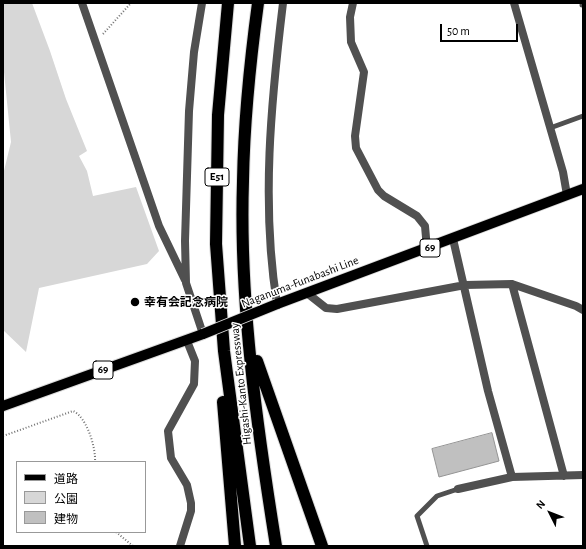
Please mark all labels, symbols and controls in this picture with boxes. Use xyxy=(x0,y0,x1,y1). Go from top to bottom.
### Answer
scale bar xyxy=(442,16,520,42)
text: 50 m xyxy=(447,25,470,37)
road number: E51 xyxy=(205,168,229,186)
road number: 69 xyxy=(420,239,440,257)
street label: Naganuma-Funabashi Line xyxy=(239,253,361,311)
place label: 幸有会記念病院 xyxy=(144,295,228,309)
marker: 幸有会記念病院 xyxy=(129,296,141,308)
street label: Higashi-Kanto Expressway xyxy=(227,322,255,446)
road number: 69 xyxy=(93,361,113,379)
legend xyxy=(16,461,146,533)
text: 道路 xyxy=(54,473,78,485)
text: 公園 xyxy=(54,493,78,505)
north arrow xyxy=(530,493,570,533)
text: N xyxy=(534,498,547,511)
text: 建物 xyxy=(54,513,78,525)

